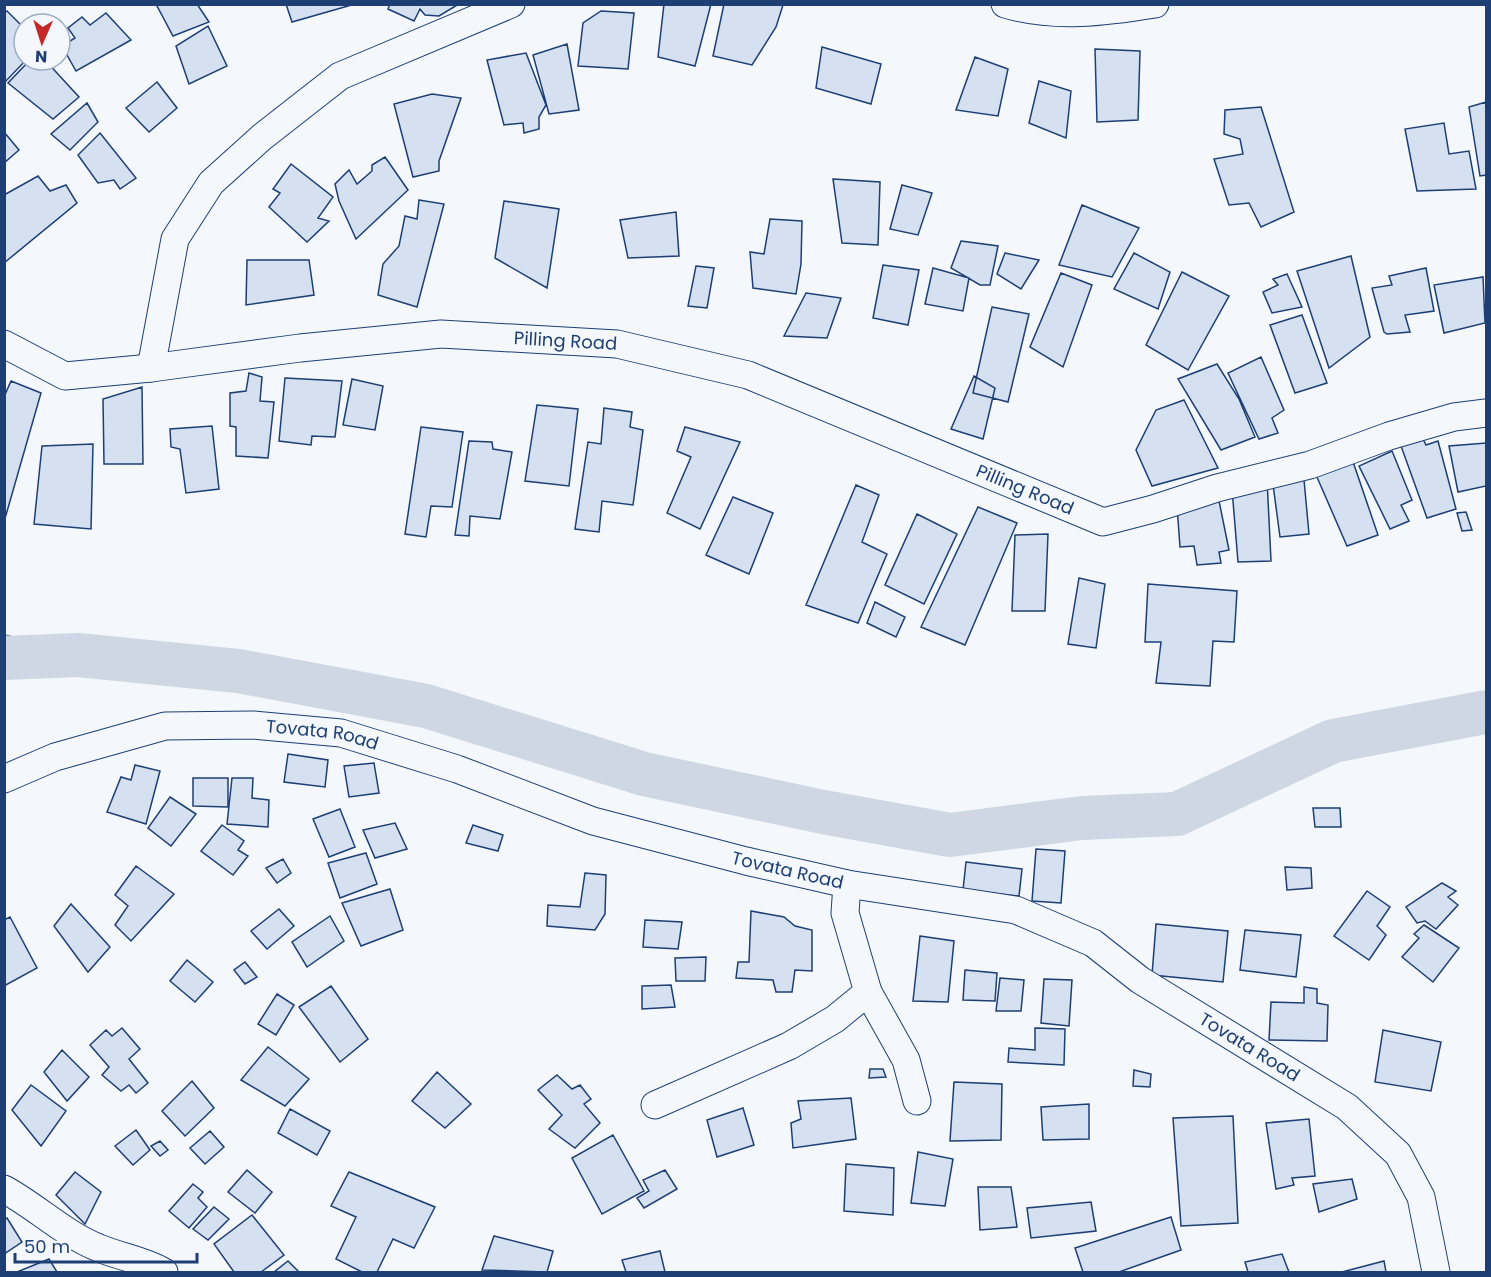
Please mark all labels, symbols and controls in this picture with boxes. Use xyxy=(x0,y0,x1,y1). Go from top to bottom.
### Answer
north arrow xyxy=(12,12,72,72)
text: N xyxy=(35,45,48,68)
street label: Pilling Road xyxy=(513,325,618,356)
street label: Pilling Road xyxy=(973,458,1078,521)
street label: Tovata Road xyxy=(265,713,382,756)
street label: Tovata Road xyxy=(729,845,846,895)
street label: Tovata Road xyxy=(1195,1006,1305,1087)
scale bar xyxy=(15,1226,196,1264)
text: 50 m xyxy=(24,1234,70,1259)

